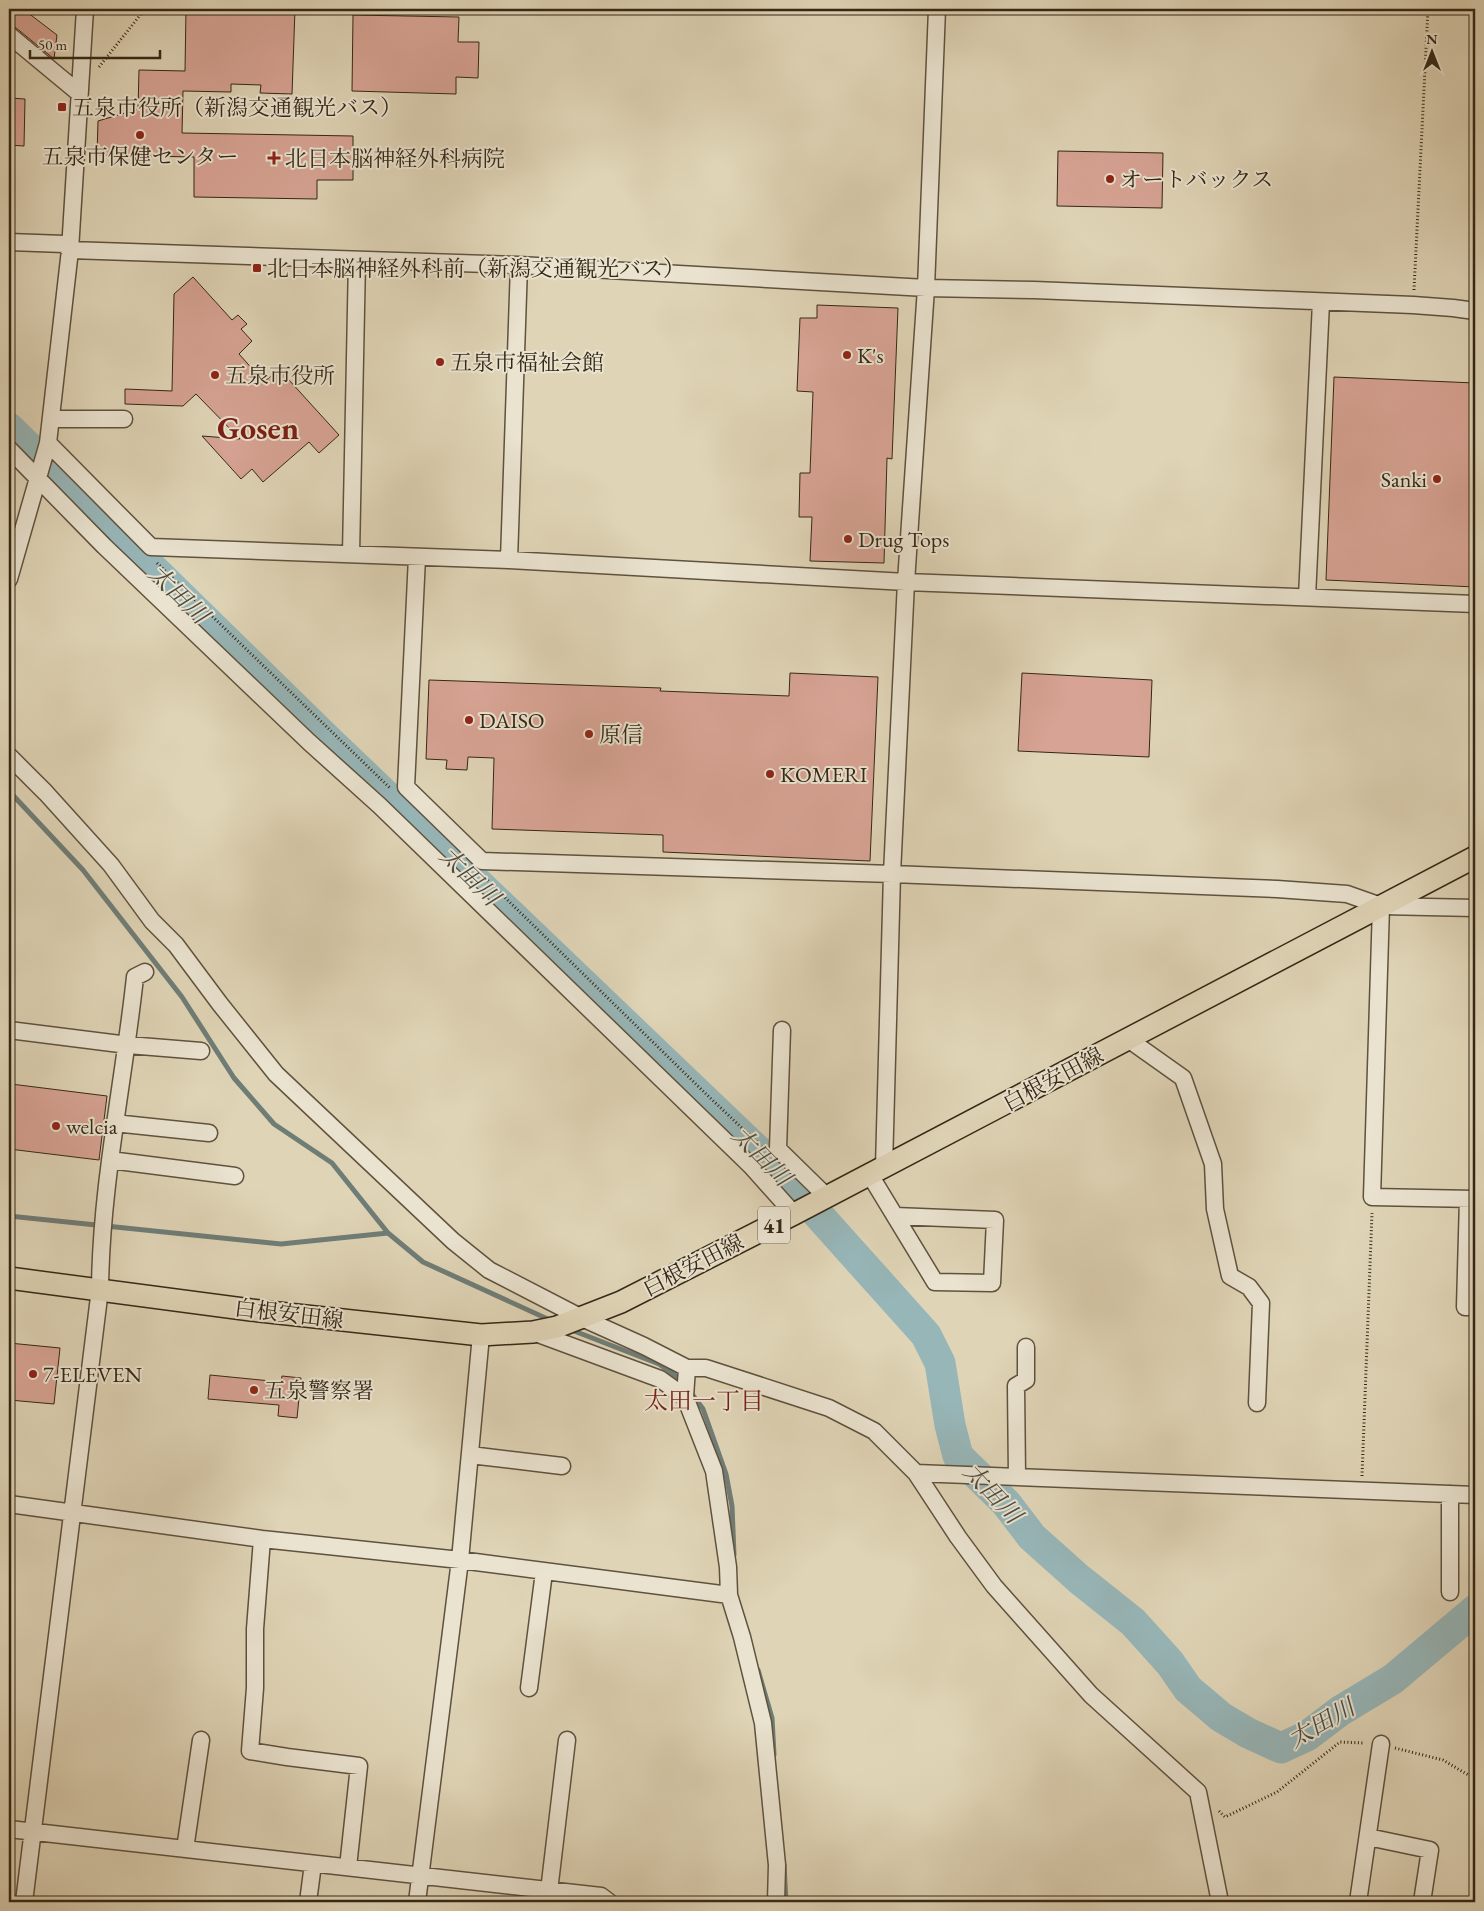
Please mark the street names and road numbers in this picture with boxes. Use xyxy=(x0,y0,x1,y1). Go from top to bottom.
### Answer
street label: 白根安田線 xyxy=(998,1040,1108,1118)
road number: 41 xyxy=(758,1206,790,1244)
street label: 白根安田線 xyxy=(637,1227,749,1303)
street label: 白根安田線 xyxy=(233,1293,345,1335)

